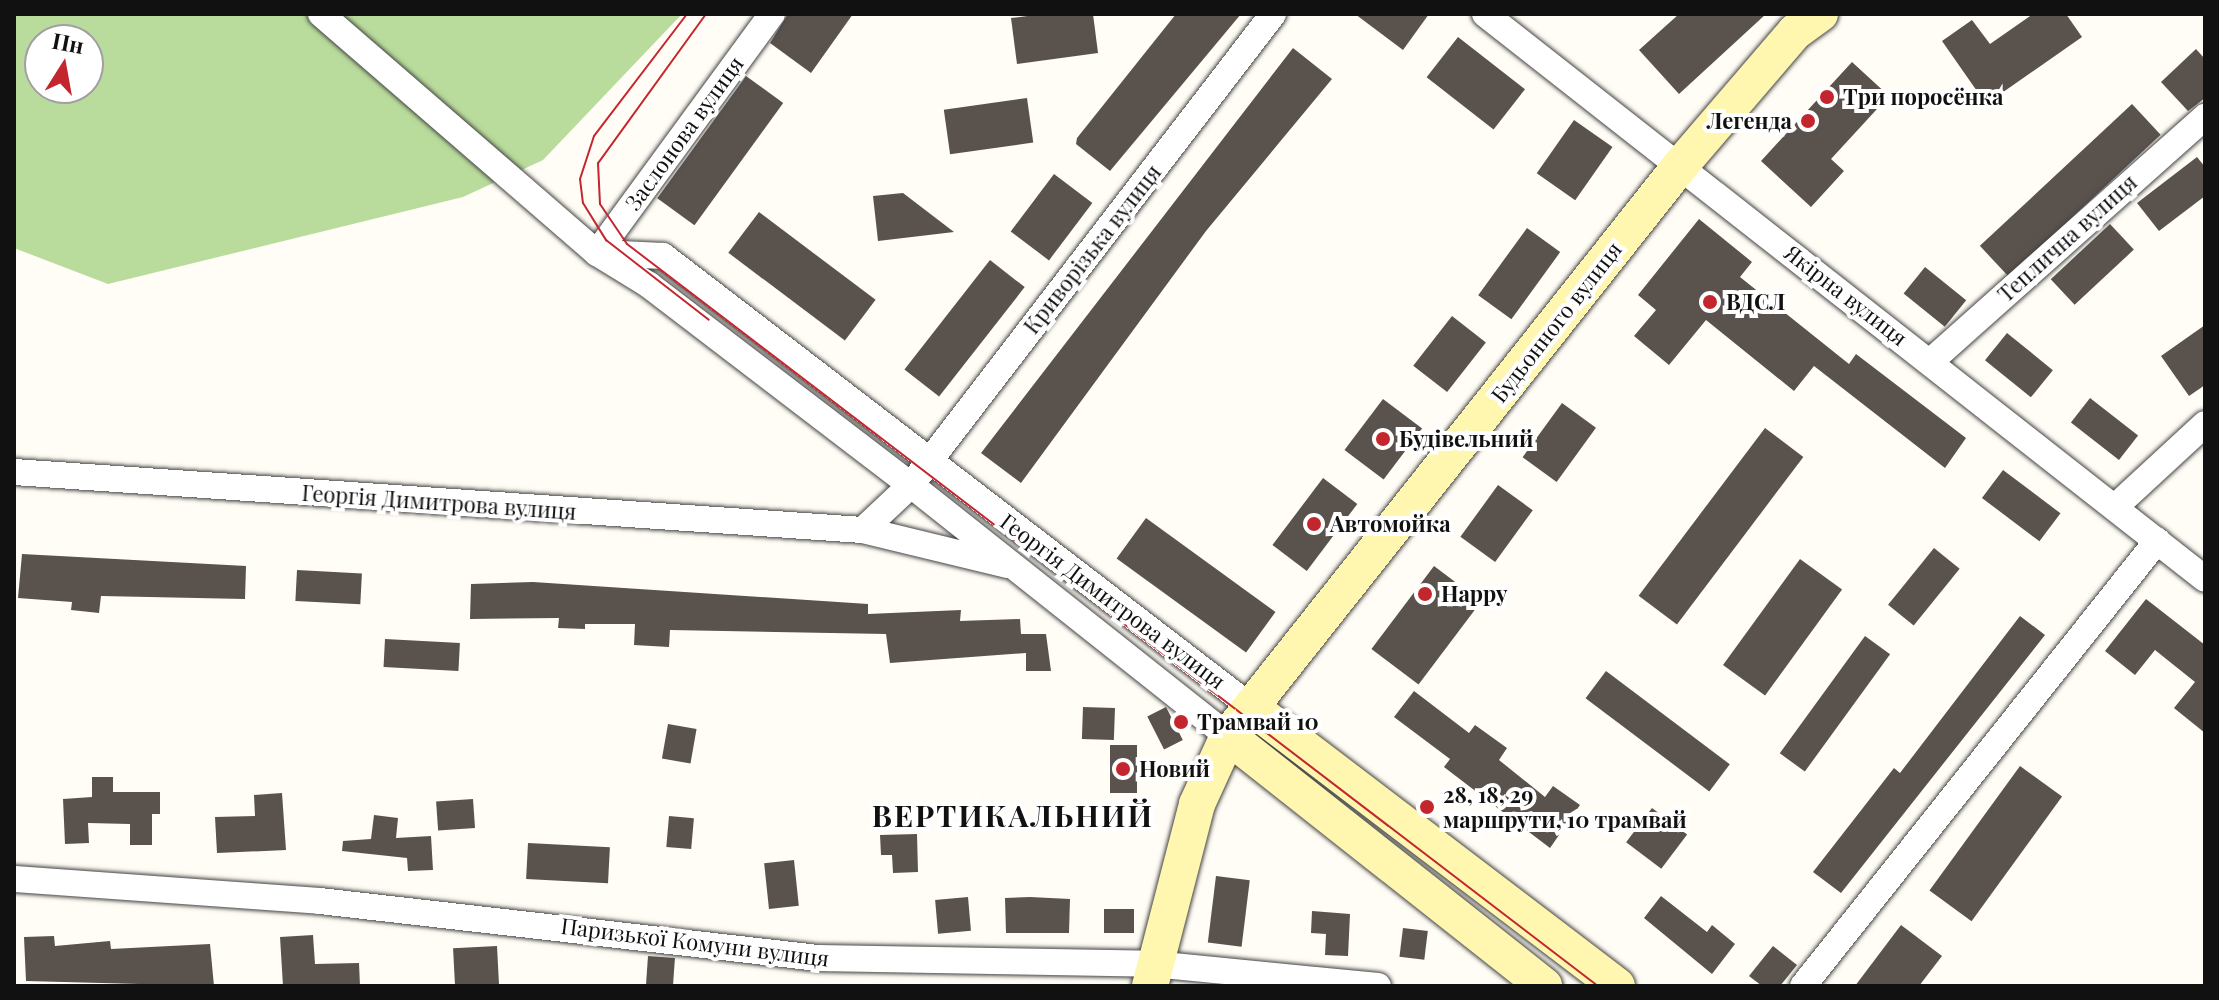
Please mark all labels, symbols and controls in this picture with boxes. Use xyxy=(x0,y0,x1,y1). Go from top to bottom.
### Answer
north arrow xyxy=(24,24,104,104)
text: Пн xyxy=(50,25,87,60)
street label: Заслонова вулиця xyxy=(619,51,749,215)
place label: Три поросёнка xyxy=(1843,84,2003,110)
marker: Три поросёнка xyxy=(1818,88,1836,106)
place label: Легенда xyxy=(1707,108,1792,134)
marker: Легенда xyxy=(1799,112,1817,130)
street label: Криворізька вулиця xyxy=(1018,159,1166,339)
street label: Теплична вулиця xyxy=(1992,169,2142,307)
street label: Будьонного вулиця xyxy=(1485,237,1627,407)
street label: Якірна вулиця xyxy=(1780,239,1912,351)
place label: ВДСЛ xyxy=(1726,289,1785,315)
marker: ВДСЛ xyxy=(1701,293,1719,311)
place label: Будівельний xyxy=(1399,426,1533,452)
marker: Будівельний xyxy=(1374,430,1392,448)
street label: Георгія Димитрова вулиця xyxy=(301,479,577,525)
street label: Георгія Димитрова вулиця xyxy=(995,508,1231,694)
place label: Автомойка xyxy=(1330,511,1451,537)
marker: Автомойка xyxy=(1305,515,1323,533)
place label: Happy xyxy=(1441,581,1507,607)
marker: Happy xyxy=(1416,585,1434,603)
place label: Трамвай 10 xyxy=(1197,709,1319,735)
marker: Трамвай 10 xyxy=(1172,713,1190,731)
place label: Новий xyxy=(1139,756,1210,782)
marker: Новий xyxy=(1114,760,1132,778)
place label: 28, 18, 29 маршрути, 10 трамвай xyxy=(1443,781,1687,832)
district label: ВЕРТИКАЛЬНИЙ xyxy=(872,797,1154,833)
marker: 28, 18, 29 маршрути, 10 трамвай xyxy=(1418,798,1436,816)
street label: Паризької Комуни вулиця xyxy=(559,912,831,972)

